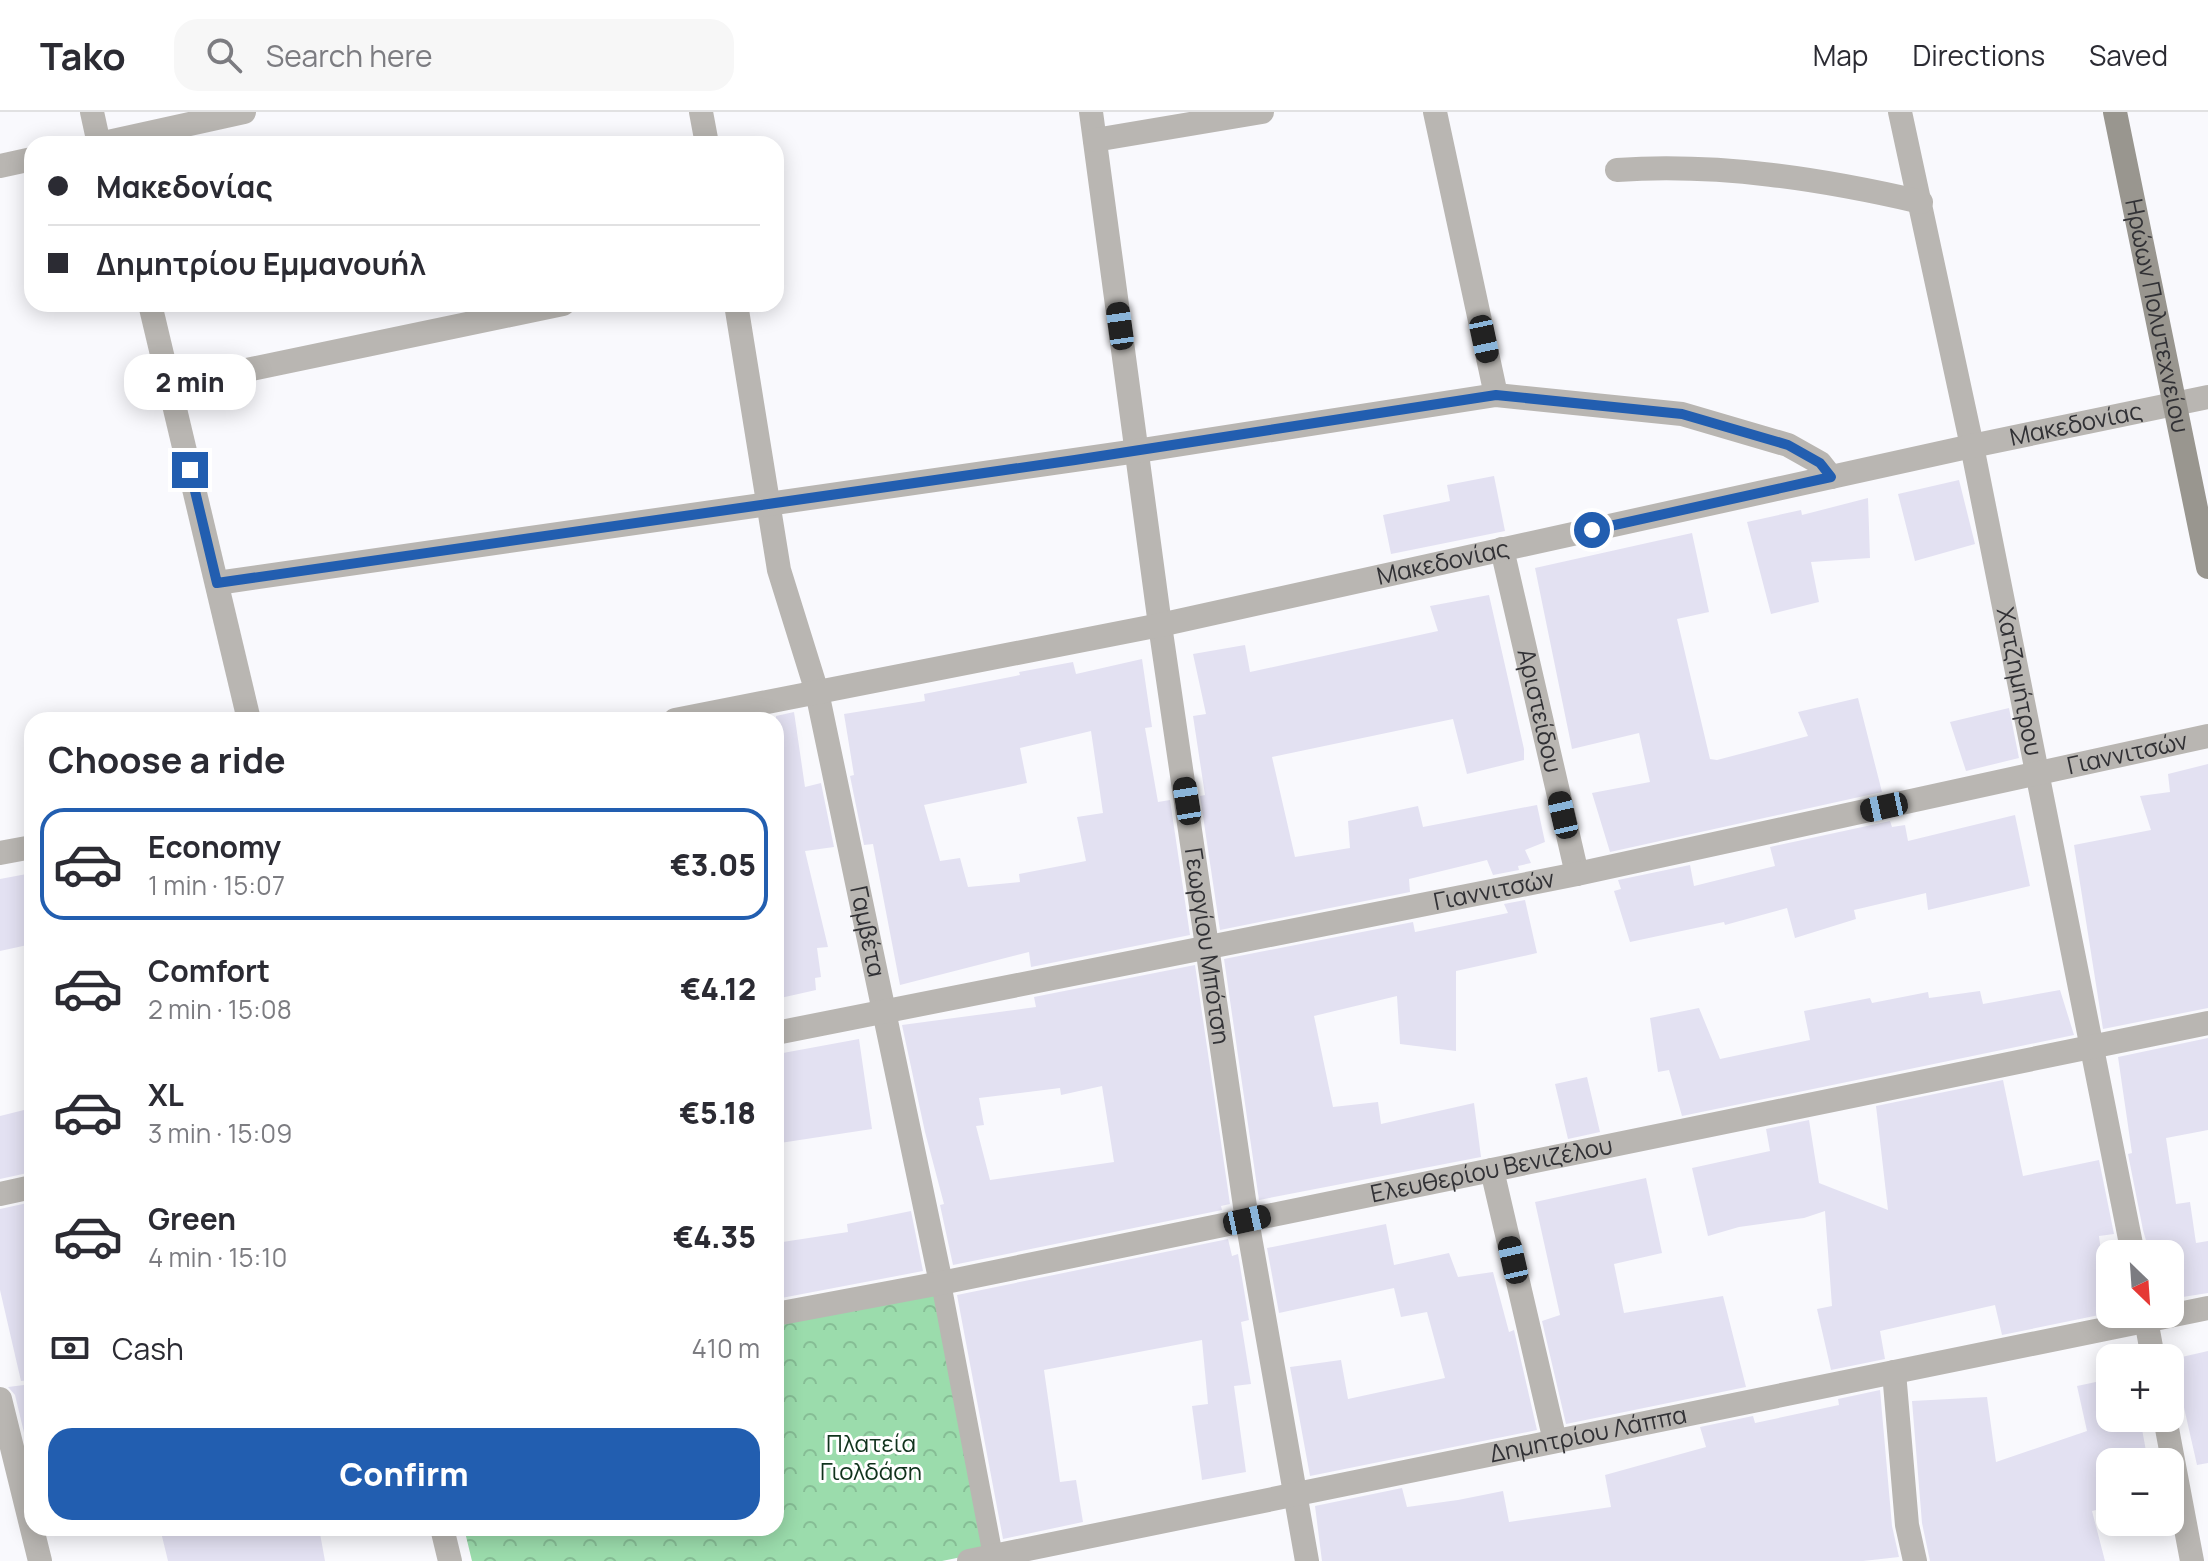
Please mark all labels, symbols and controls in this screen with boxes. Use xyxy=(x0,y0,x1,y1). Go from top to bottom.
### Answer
search box xyxy=(174,19,734,91)
text: Tako xyxy=(40,29,126,81)
icon: search xyxy=(202,33,246,77)
text: Search here xyxy=(266,35,433,76)
text: Map xyxy=(1813,36,1868,74)
text: Directions xyxy=(1912,36,2045,74)
text: Saved xyxy=(2089,36,2168,74)
text: Μακεδονίας xyxy=(96,166,273,207)
street label: Ηρώων Πολυτεχνείου xyxy=(2118,195,2198,436)
text: Δημητρίου Εμμανουήλ xyxy=(96,243,426,284)
car xyxy=(1105,301,1135,351)
car xyxy=(1467,313,1501,365)
callout: 2 min xyxy=(124,354,256,410)
text: 2 min xyxy=(156,364,224,400)
street label: Μακεδονίας xyxy=(2006,393,2145,453)
route end xyxy=(172,452,208,488)
route start xyxy=(1574,512,1610,548)
street label: Μακεδονίας xyxy=(1373,531,1512,592)
street label: Χατζημήτρου xyxy=(1990,604,2051,759)
street label: Αριστείδου xyxy=(1511,645,1571,776)
street label: Γιαννιτσών xyxy=(2064,723,2190,781)
text: Choose a ride xyxy=(48,735,286,784)
car xyxy=(1171,775,1203,827)
car xyxy=(1546,789,1580,841)
car xyxy=(1858,790,1910,824)
text: Economy xyxy=(148,826,281,867)
icon: car xyxy=(52,828,124,900)
text: €3.05 xyxy=(670,844,756,885)
street label: Γεωργίου Μπότση xyxy=(1178,845,1239,1046)
street label: Γιαννιτσών xyxy=(1430,861,1557,917)
text: 1 min · 15:07 xyxy=(148,867,285,903)
street label: Γαμβέτα xyxy=(843,883,894,980)
text: Comfort xyxy=(148,950,270,991)
icon: car xyxy=(52,952,124,1024)
text: €4.12 xyxy=(680,968,756,1009)
text: 2 min · 15:08 xyxy=(148,991,292,1027)
text: XL xyxy=(148,1074,184,1115)
icon: car xyxy=(52,1076,124,1148)
text: €5.18 xyxy=(679,1092,756,1133)
text: 3 min · 15:09 xyxy=(148,1115,292,1151)
street label: Ελευθερίου Βενιζέλου xyxy=(1367,1128,1615,1209)
text: Green xyxy=(148,1198,236,1239)
icon: car xyxy=(52,1200,124,1272)
car xyxy=(1221,1203,1273,1237)
text: €4.35 xyxy=(673,1216,756,1257)
car xyxy=(1496,1234,1530,1286)
text: 4 min · 15:10 xyxy=(148,1239,287,1275)
north arrow xyxy=(2096,1240,2184,1328)
map controls xyxy=(2096,1240,2184,1536)
icon: cash xyxy=(48,1326,92,1370)
text: Cash xyxy=(112,1328,184,1369)
text: 410 m xyxy=(691,1330,760,1366)
button: + xyxy=(2096,1344,2184,1432)
street label: Δημητρίου Λάππα xyxy=(1486,1397,1689,1469)
park label: Πλατεία Γιολδάση xyxy=(820,1426,922,1487)
button: Confirm xyxy=(48,1428,760,1520)
button: − xyxy=(2096,1448,2184,1536)

